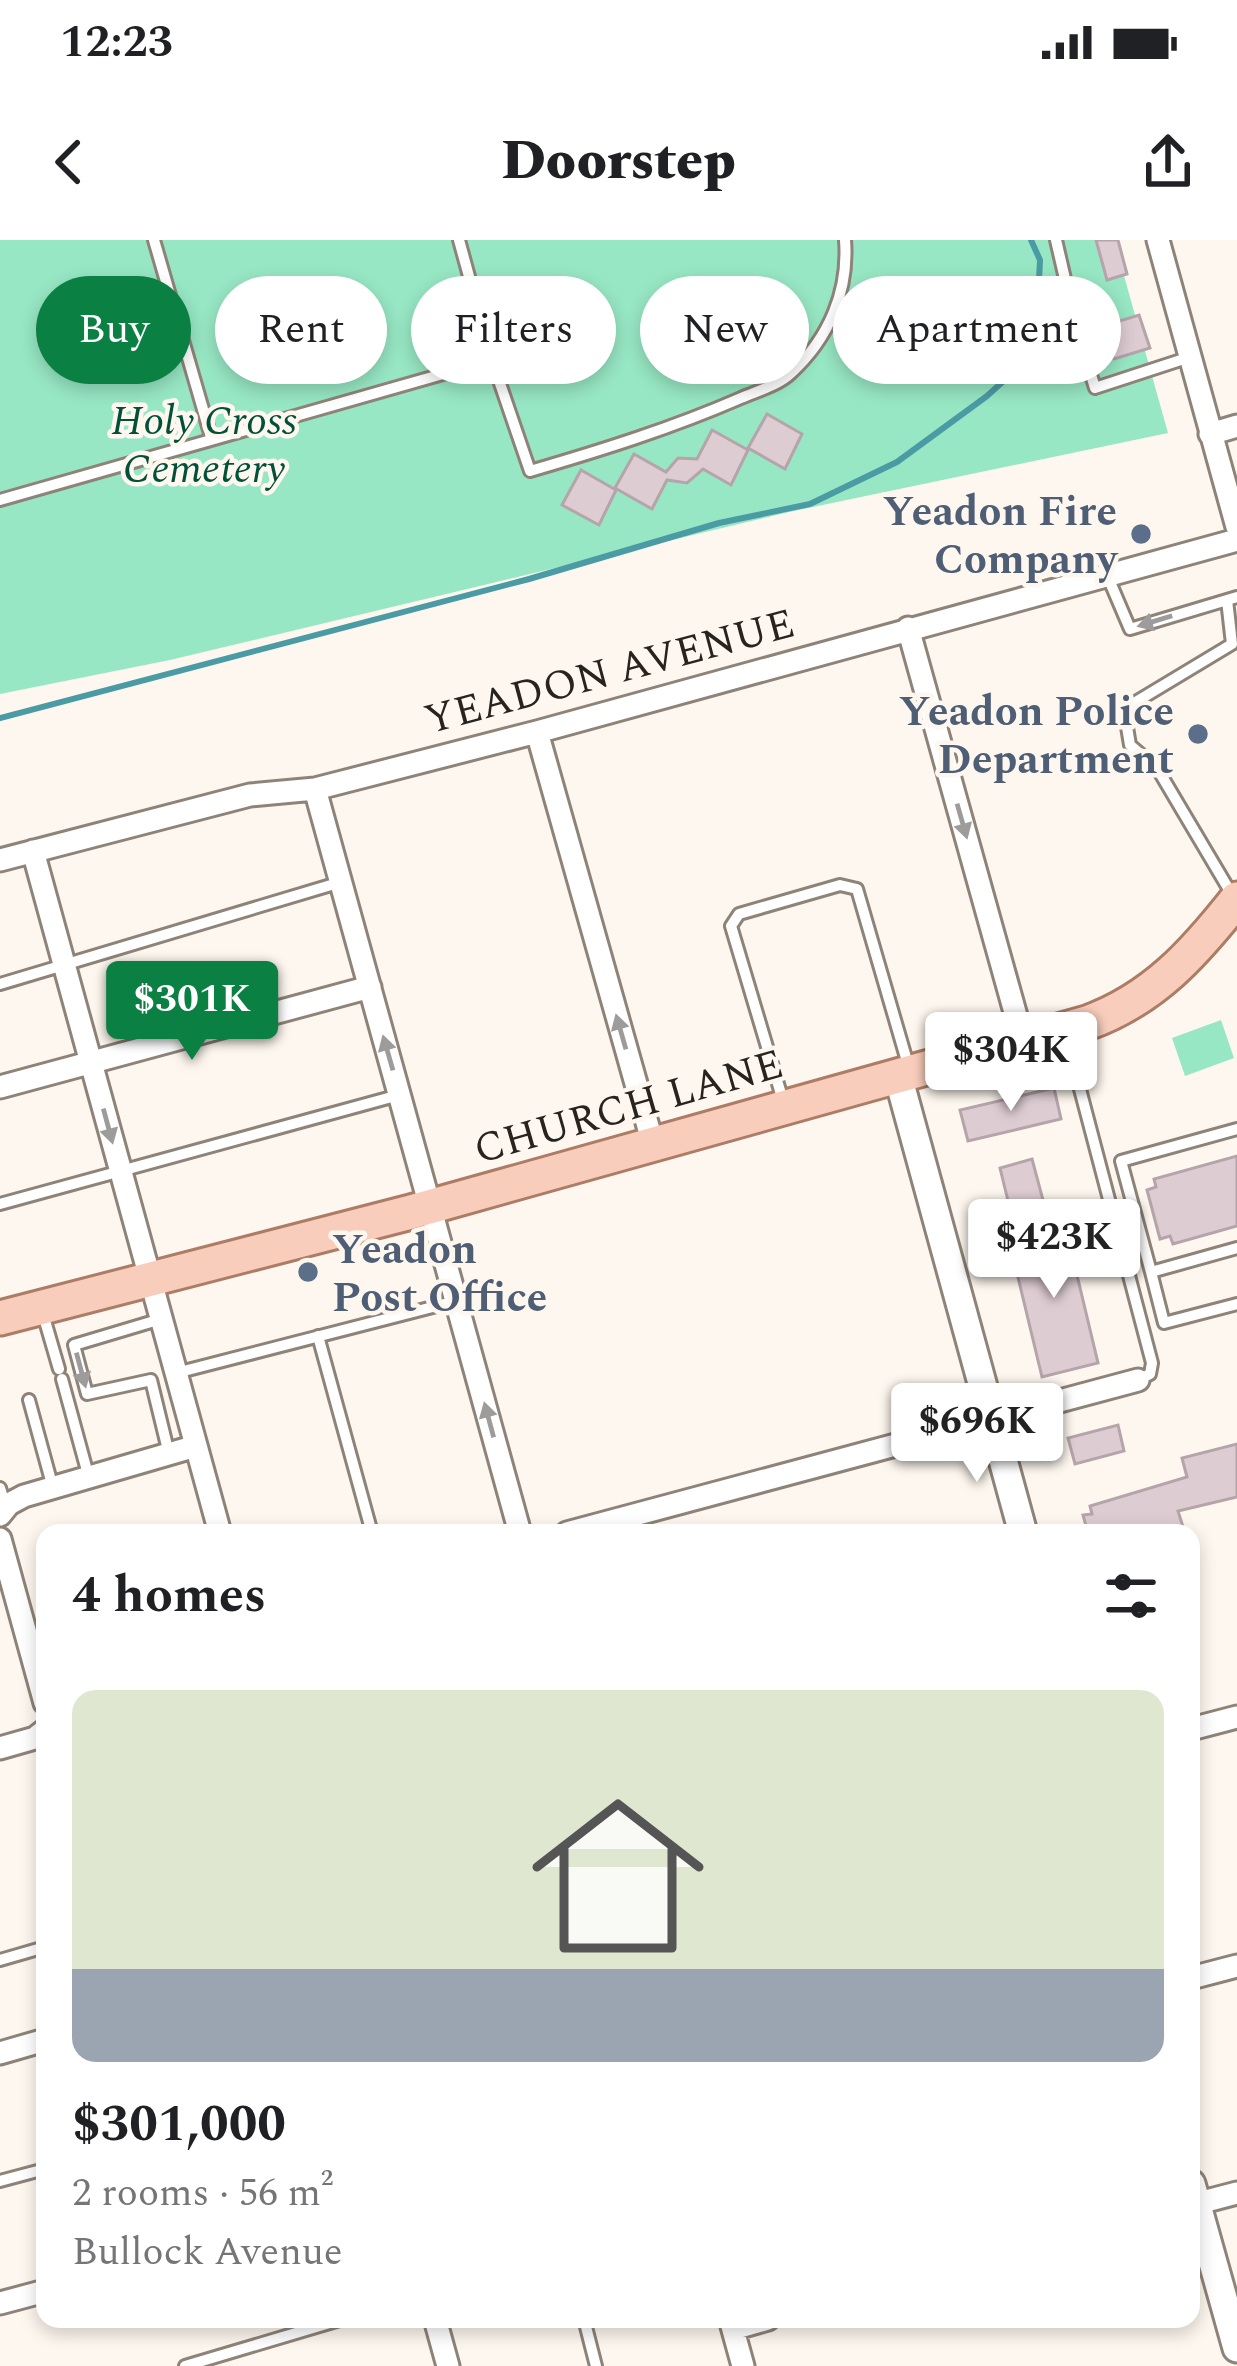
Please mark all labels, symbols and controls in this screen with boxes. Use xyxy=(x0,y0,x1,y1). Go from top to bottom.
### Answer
text: 12:23 xyxy=(60,8,173,77)
text: Doorstep xyxy=(501,121,736,203)
icon: back xyxy=(36,129,102,195)
icon: share xyxy=(1135,129,1201,195)
chip: Buy xyxy=(36,276,191,384)
chip: Rent xyxy=(215,276,387,384)
chip: Filters xyxy=(411,276,616,384)
chip: New xyxy=(640,276,809,384)
chip: Apartment xyxy=(833,276,1121,384)
park label: Holy Cross Cemetery xyxy=(111,390,297,501)
place label: Yeadon Fire Company xyxy=(883,481,1119,592)
marker: Yeadon Fire Company xyxy=(1128,521,1154,547)
street label: YEADON AVENUE xyxy=(418,593,802,752)
one-way arrow xyxy=(1136,613,1173,631)
place label: Yeadon Police Department xyxy=(899,681,1174,792)
marker: Yeadon Police Department xyxy=(1185,721,1211,747)
one-way arrow xyxy=(954,804,972,840)
pin: $301K xyxy=(108,961,276,1063)
text: $301K xyxy=(133,970,251,1029)
pin: $304K xyxy=(927,1012,1095,1114)
one-way arrow xyxy=(611,1013,629,1050)
text: $304K xyxy=(952,1021,1070,1080)
street label: CHURCH LANE xyxy=(467,1033,791,1182)
one-way arrow xyxy=(378,1035,396,1071)
one-way arrow xyxy=(100,1107,119,1144)
pin: $423K xyxy=(970,1199,1138,1301)
text: $423K xyxy=(995,1208,1113,1267)
place label: Yeadon Post Office xyxy=(332,1219,547,1330)
marker: Yeadon Post Office xyxy=(295,1259,321,1285)
one-way arrow xyxy=(72,1352,91,1389)
pin: $696K xyxy=(893,1383,1061,1485)
text: $696K xyxy=(918,1392,1036,1451)
one-way arrow xyxy=(478,1401,497,1438)
text: 4 homes xyxy=(72,1557,266,1635)
icon: filters xyxy=(1098,1563,1164,1629)
icon: home xyxy=(510,1768,726,1984)
text: $301,000 xyxy=(72,2086,286,2164)
text: 2 rooms · 56 m² xyxy=(72,2164,333,2223)
text: Bullock Avenue xyxy=(72,2223,343,2282)

